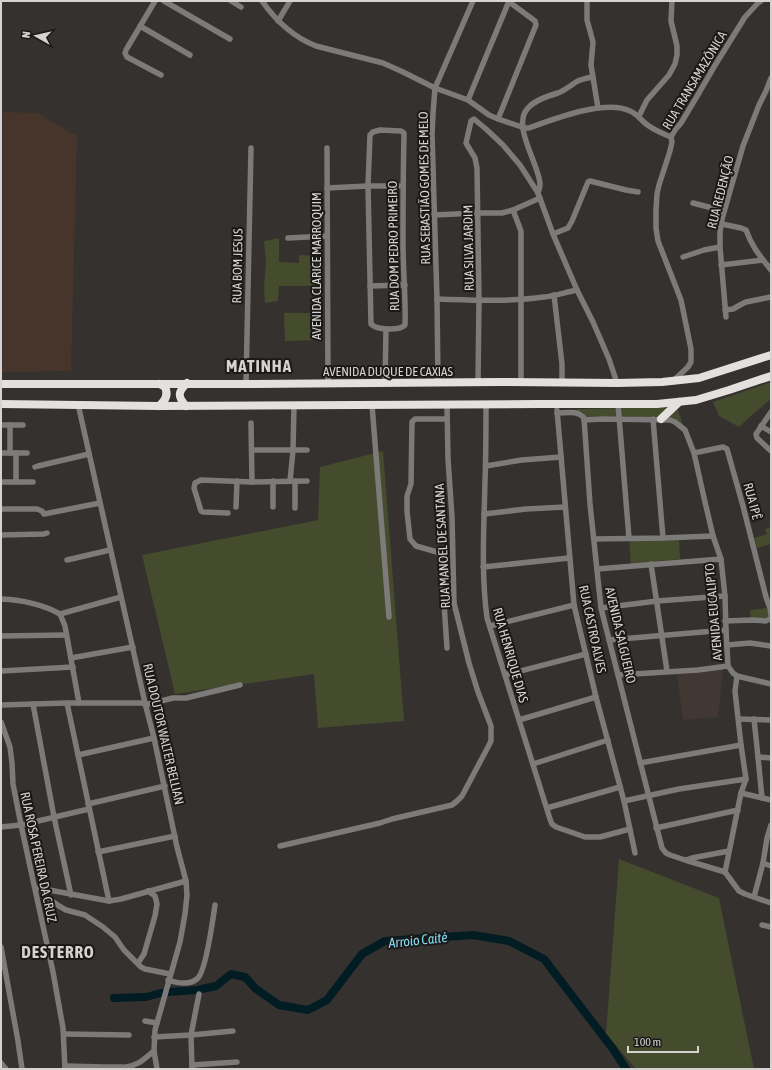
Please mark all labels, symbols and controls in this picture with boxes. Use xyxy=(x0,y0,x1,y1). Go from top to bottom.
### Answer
north arrow xyxy=(16,16,56,56)
street label: RUA TRANSAMAZÔNICA xyxy=(659,28,730,132)
text: N xyxy=(20,31,32,39)
street label: RUA SEBASTIÃO GOMES DE MELO xyxy=(416,111,433,265)
street label: RUA REDENÇÃO xyxy=(704,154,737,230)
street label: RUA DOM PEDRO PRIMEIRO xyxy=(385,180,402,311)
street label: AVENIDA CLARICE MARROQUIM xyxy=(309,192,324,340)
street label: RUA SILVA JARDIM xyxy=(460,205,477,291)
street label: RUA BOM JESUS xyxy=(229,228,246,304)
district label: MATINHA xyxy=(226,356,292,376)
street label: AVENIDA DUQUE DE CAXIAS xyxy=(323,364,453,379)
street label: RUA IPÊ xyxy=(740,481,765,522)
street label: RUA MANOEL DE SANTANA xyxy=(432,483,453,609)
street label: AVENIDA EUCALIPTO xyxy=(702,562,725,661)
street label: RUA CASTRO ALVES xyxy=(576,584,609,675)
street label: AVENIDA SALGUEIRO xyxy=(602,585,639,685)
street label: RUA HENRIQUE DIAS xyxy=(490,606,531,705)
street label: RUA DOUTOR WALTER BELLIAN xyxy=(140,662,187,806)
street label: RUA ROSA PEREIRA DA CRUZ xyxy=(17,790,60,924)
water label: Arroio Caité xyxy=(387,929,448,951)
district label: DESTERRO xyxy=(21,942,95,962)
scale bar xyxy=(628,1028,698,1054)
text: 100 m xyxy=(634,1035,661,1049)

